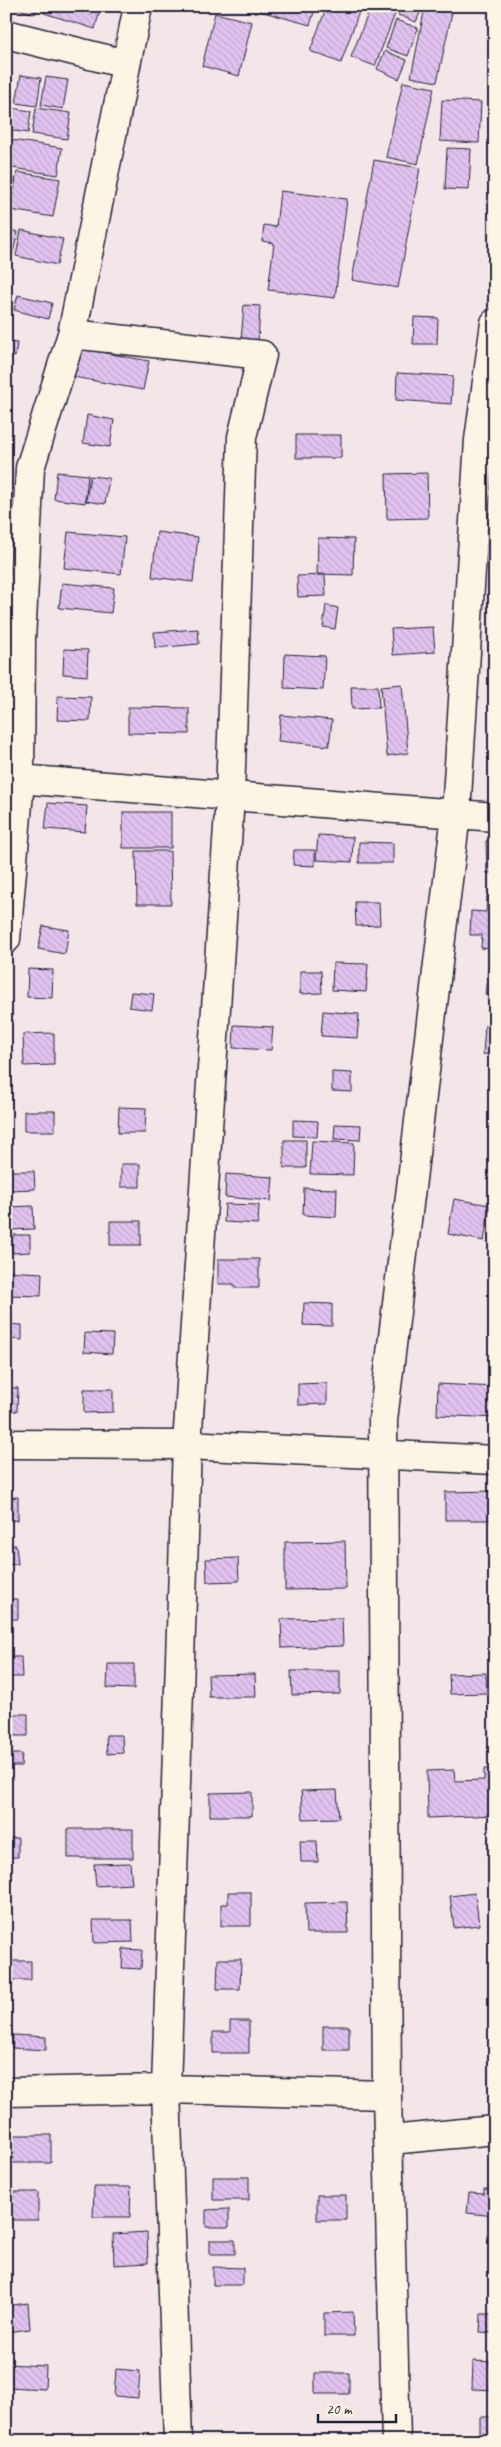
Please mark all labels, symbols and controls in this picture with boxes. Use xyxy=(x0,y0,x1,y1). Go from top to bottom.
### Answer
scale bar xyxy=(318,2392,396,2424)
text: 20 m xyxy=(326,2400,353,2419)

